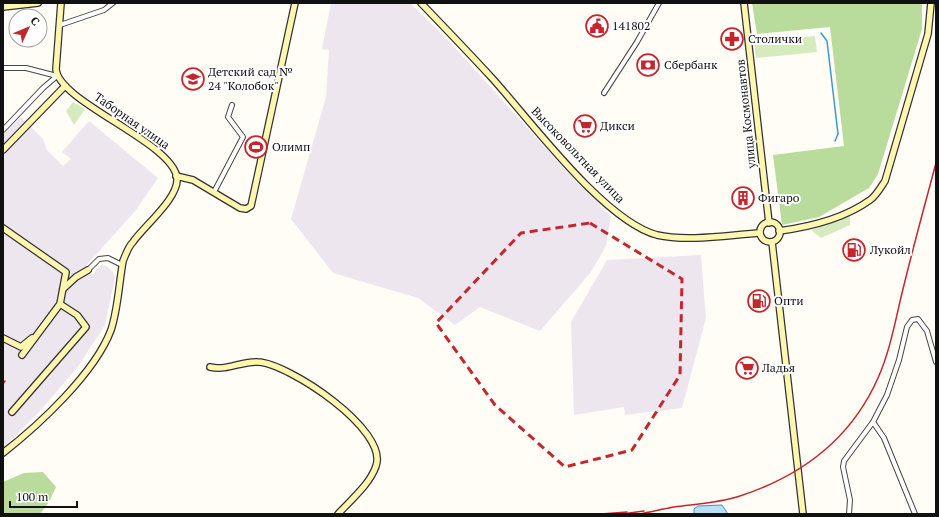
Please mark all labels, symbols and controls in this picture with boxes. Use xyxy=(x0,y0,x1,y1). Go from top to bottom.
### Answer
north arrow xyxy=(8,8,48,48)
public building icon: 141802 xyxy=(584,13,610,39)
text: С xyxy=(28,14,43,29)
place label: 141802 xyxy=(612,18,650,33)
pharmacy icon: Столички xyxy=(719,26,745,52)
place label: Столички xyxy=(748,31,802,46)
bank icon: Сбербанк xyxy=(635,52,661,78)
place label: Сбербанк xyxy=(664,57,718,72)
street label: улица Космонавтов xyxy=(732,59,759,170)
place label: Детский сад № 24 "Колобок" xyxy=(208,64,293,93)
school or university icon: Детский сад № 24 "Колобок" xyxy=(180,66,206,92)
street label: Таборная улица xyxy=(92,89,173,152)
street label: Высоковольтная улица xyxy=(529,103,628,206)
supermarket icon: Дикси xyxy=(572,113,598,139)
place label: Дикси xyxy=(600,118,635,133)
sports icon: Олимп xyxy=(243,134,269,160)
place label: Олимп xyxy=(272,139,310,154)
building icon: Фигаро xyxy=(730,185,756,211)
place label: Фигаро xyxy=(758,190,800,205)
fuel station icon: Лукойл xyxy=(841,237,867,263)
place label: Лукойл xyxy=(869,242,911,257)
fuel station icon: Опти xyxy=(746,288,772,314)
place label: Опти xyxy=(774,293,804,308)
supermarket icon: Ладья xyxy=(734,355,760,381)
place label: Ладья xyxy=(761,360,795,375)
scale bar xyxy=(10,483,77,509)
text: 100 m xyxy=(16,489,49,504)

